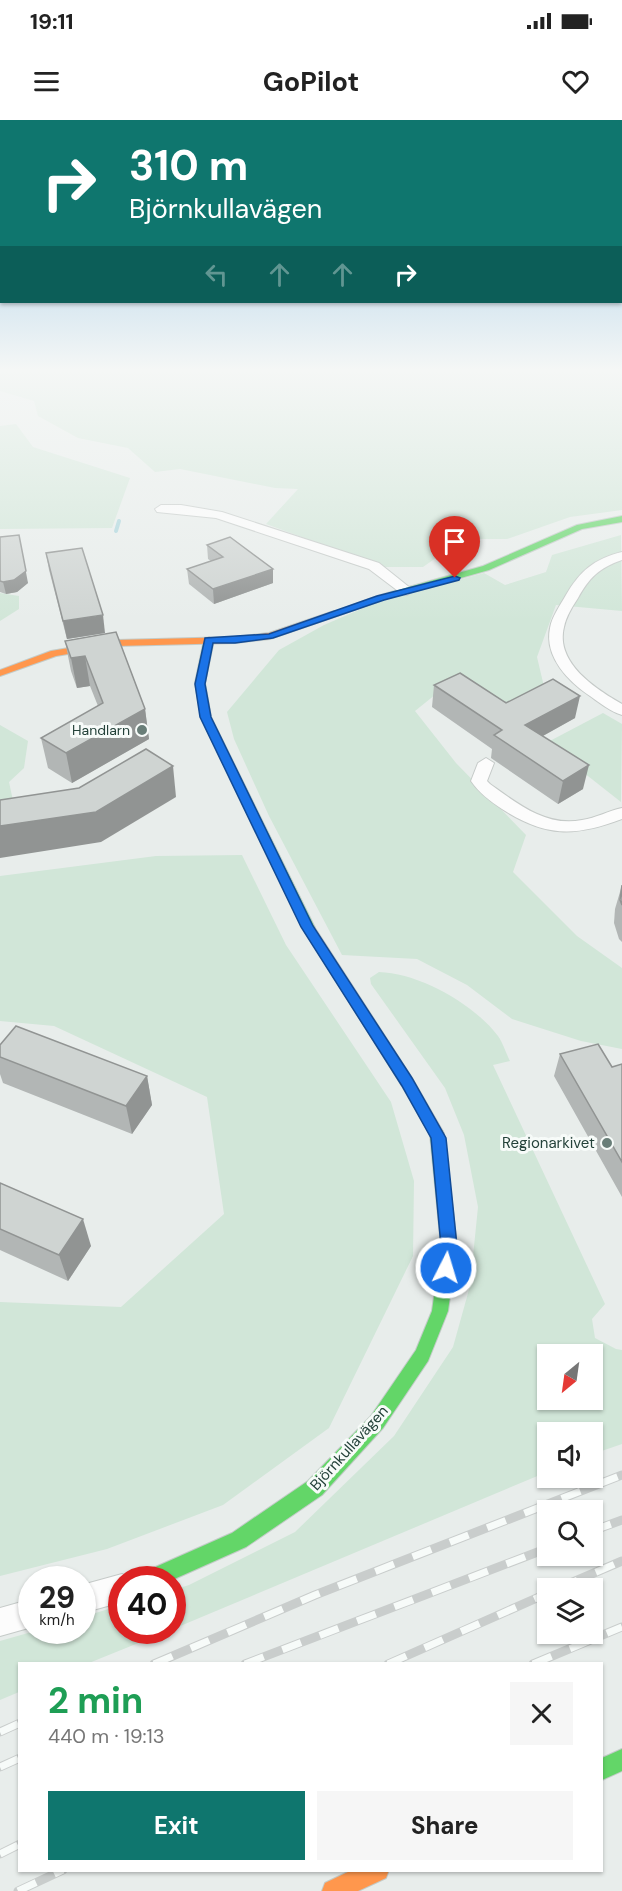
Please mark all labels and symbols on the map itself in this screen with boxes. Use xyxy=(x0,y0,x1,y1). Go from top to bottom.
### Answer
pin xyxy=(429,516,480,578)
place label: Handlarn xyxy=(72,721,130,739)
marker: Handlarn xyxy=(135,723,149,737)
place label: Regionarkivet xyxy=(502,1133,595,1153)
marker: Regionarkivet xyxy=(600,1136,614,1150)
position arrow xyxy=(414,1236,478,1300)
north arrow xyxy=(537,1344,603,1410)
street label: Björnkullavägen xyxy=(306,1401,392,1495)
speed limit sign: 40 xyxy=(108,1566,186,1644)

